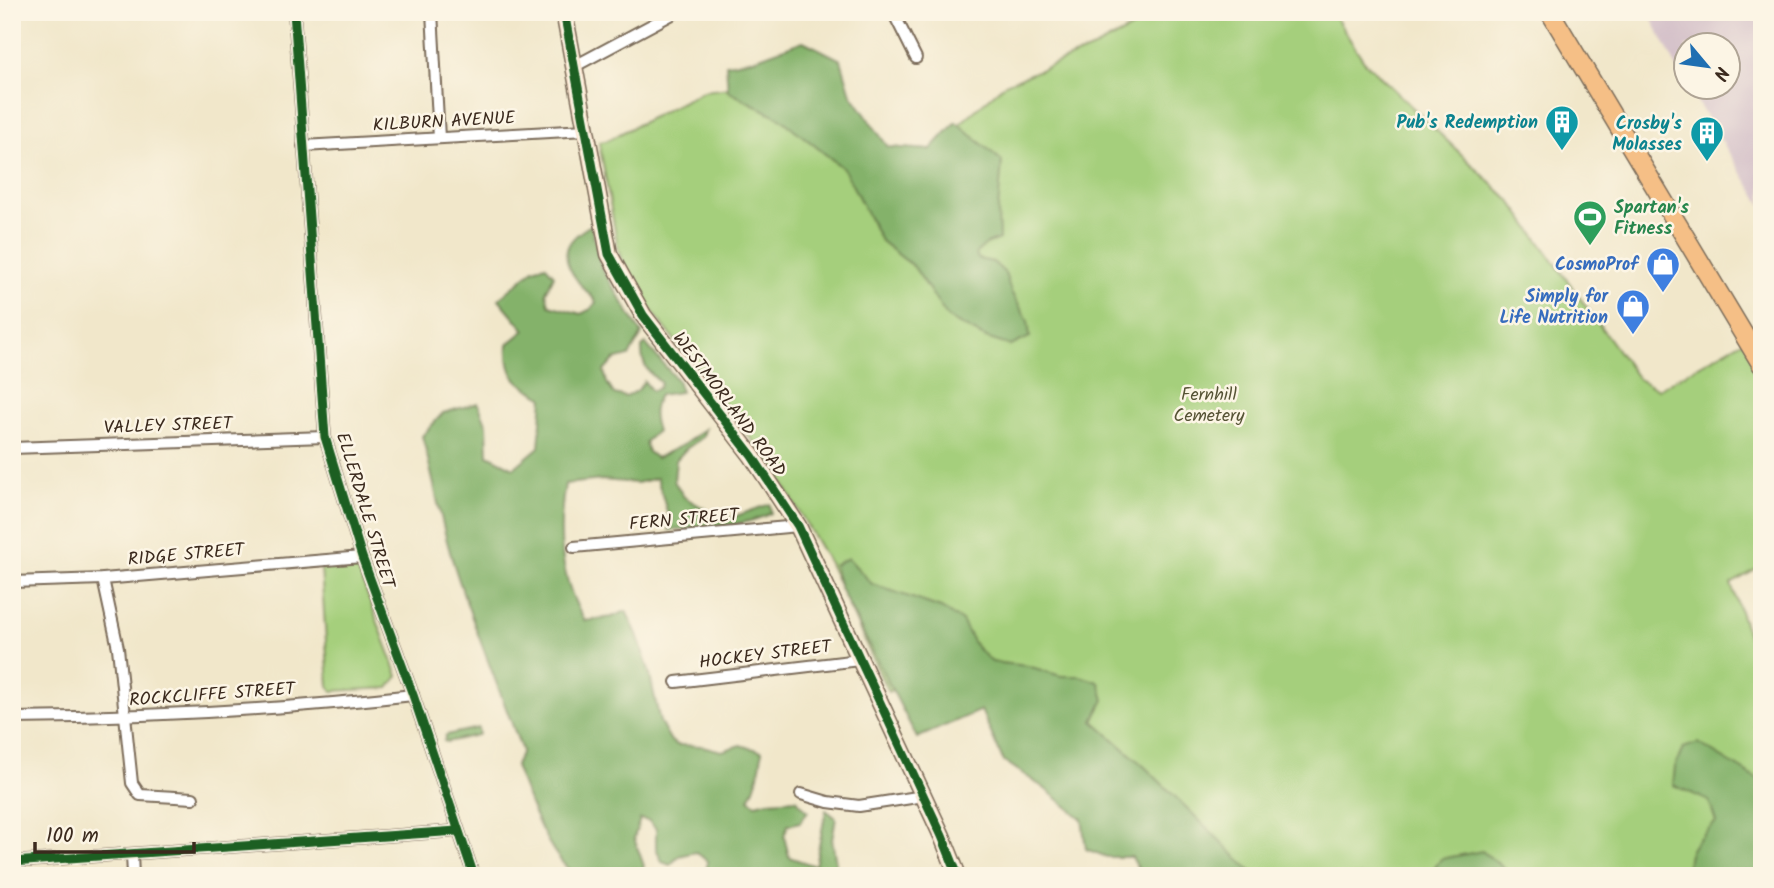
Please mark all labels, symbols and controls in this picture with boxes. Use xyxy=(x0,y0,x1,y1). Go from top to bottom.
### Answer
north arrow xyxy=(1672,32,1742,102)
text: N xyxy=(1704,61,1736,86)
building icon: Pub's Redemption xyxy=(1543,103,1581,152)
street label: KILBURN AVENUE xyxy=(372,104,517,141)
place label: Pub's Redemption xyxy=(1396,109,1538,138)
place label: Crosby's Molasses xyxy=(1612,110,1683,160)
building icon: Crosby's Molasses xyxy=(1688,114,1726,163)
place label: Spartan's Fitness xyxy=(1614,194,1690,244)
sports icon: Spartan's Fitness xyxy=(1571,198,1609,247)
shop icon: CosmoProf xyxy=(1644,245,1682,294)
place label: CosmoProf xyxy=(1555,251,1640,280)
place label: Simply for Life Nutrition xyxy=(1500,283,1609,333)
shop icon: Simply for Life Nutrition xyxy=(1614,287,1652,336)
street label: WESTMORLAND ROAD xyxy=(664,326,793,484)
park label: Fernhill Cemetery xyxy=(1174,381,1245,431)
street label: VALLEY STREET xyxy=(103,410,234,443)
street label: ELLERDALE STREET xyxy=(327,429,402,593)
street label: FERN STREET xyxy=(628,501,742,540)
street label: RIDGE STREET xyxy=(127,536,247,575)
street label: HOCKEY STREET xyxy=(697,633,834,678)
street label: ROCKCLIFFE STREET xyxy=(128,675,297,716)
scale bar xyxy=(35,811,194,855)
text: 100 m xyxy=(46,820,99,853)

